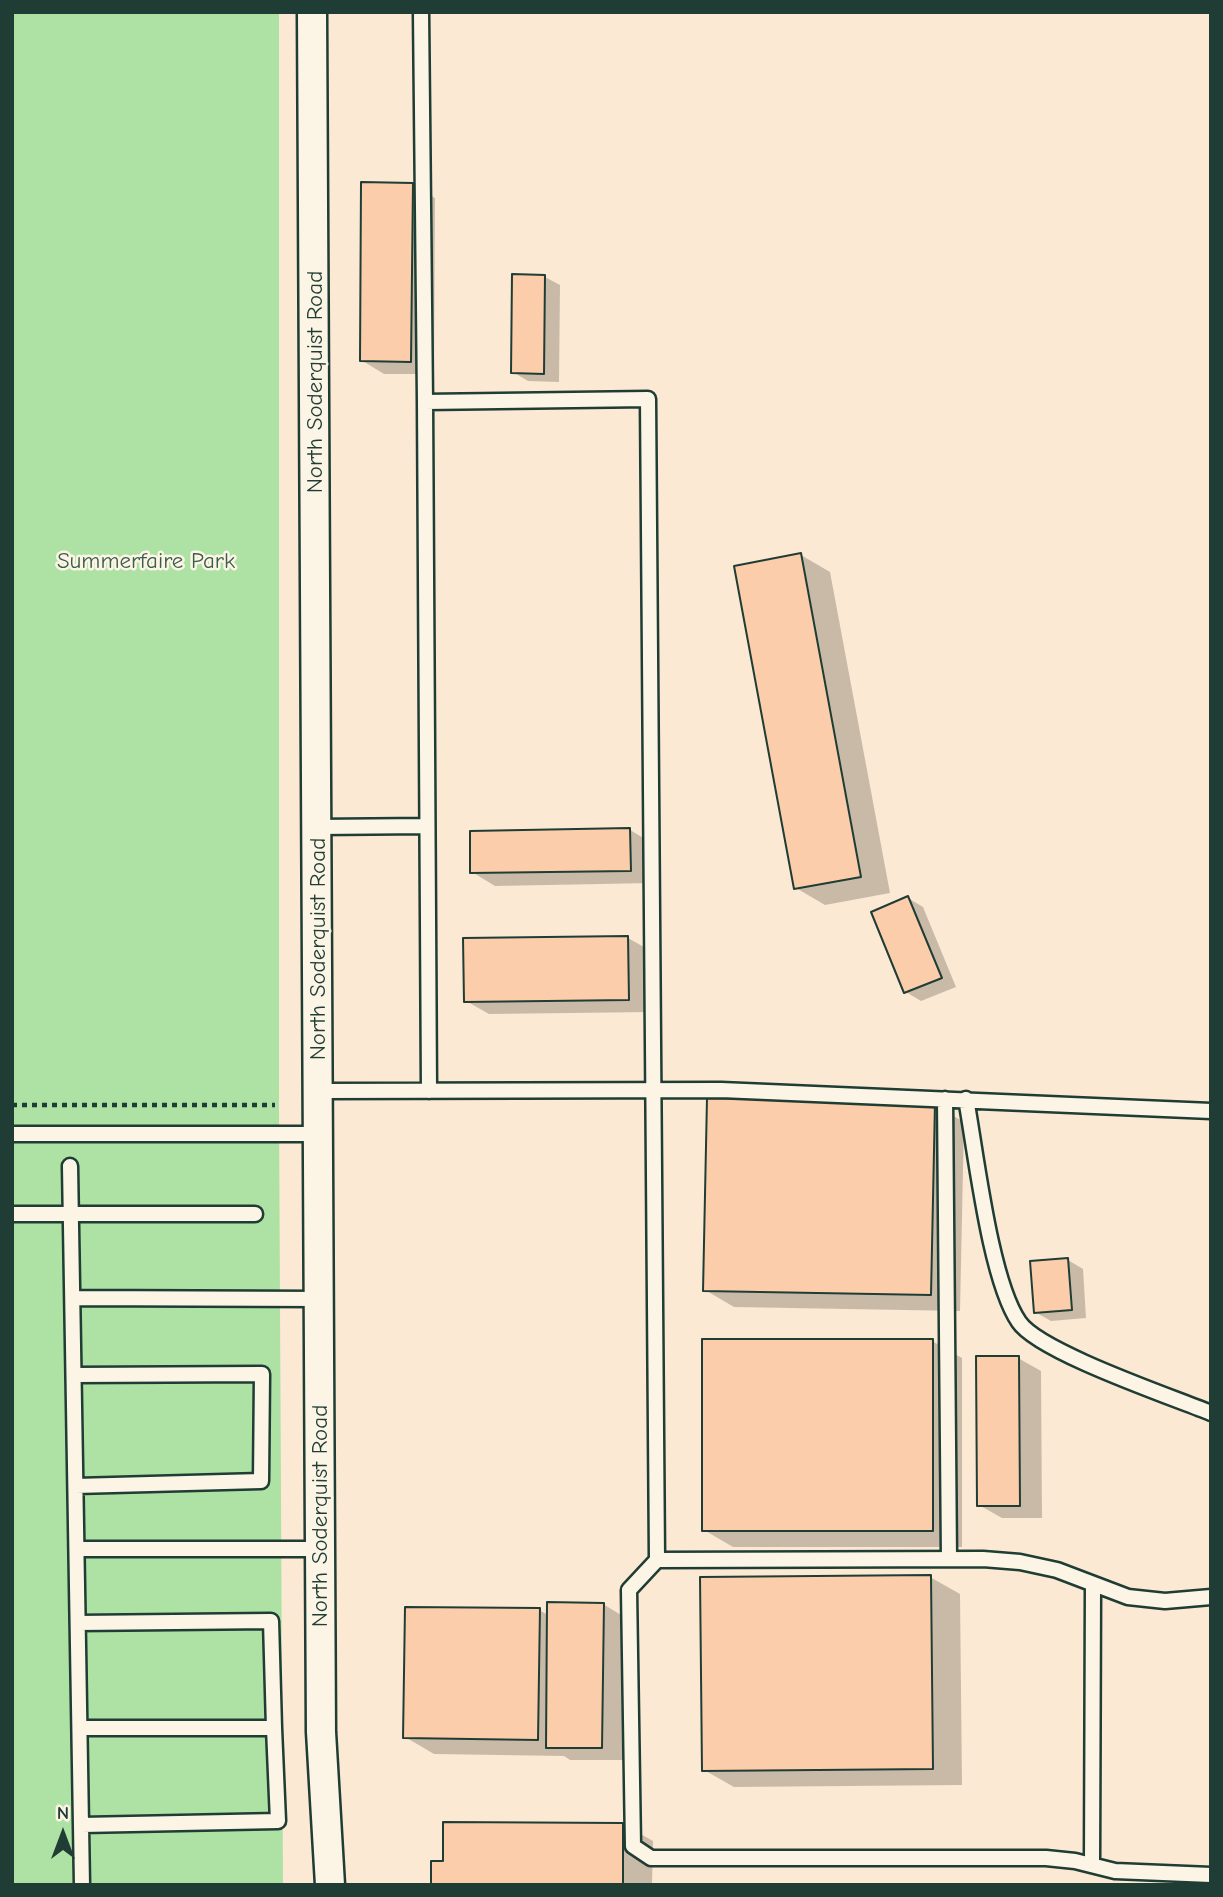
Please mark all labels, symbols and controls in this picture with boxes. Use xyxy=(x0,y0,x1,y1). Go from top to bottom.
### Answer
street label: North Soderquist Road xyxy=(301,271,329,493)
park label: Summerfaire Park xyxy=(57,547,235,575)
street label: North Soderquist Road xyxy=(304,838,332,1060)
street label: North Soderquist Road xyxy=(306,1405,334,1627)
north arrow xyxy=(28,1799,98,1869)
text: N xyxy=(57,1802,69,1824)

